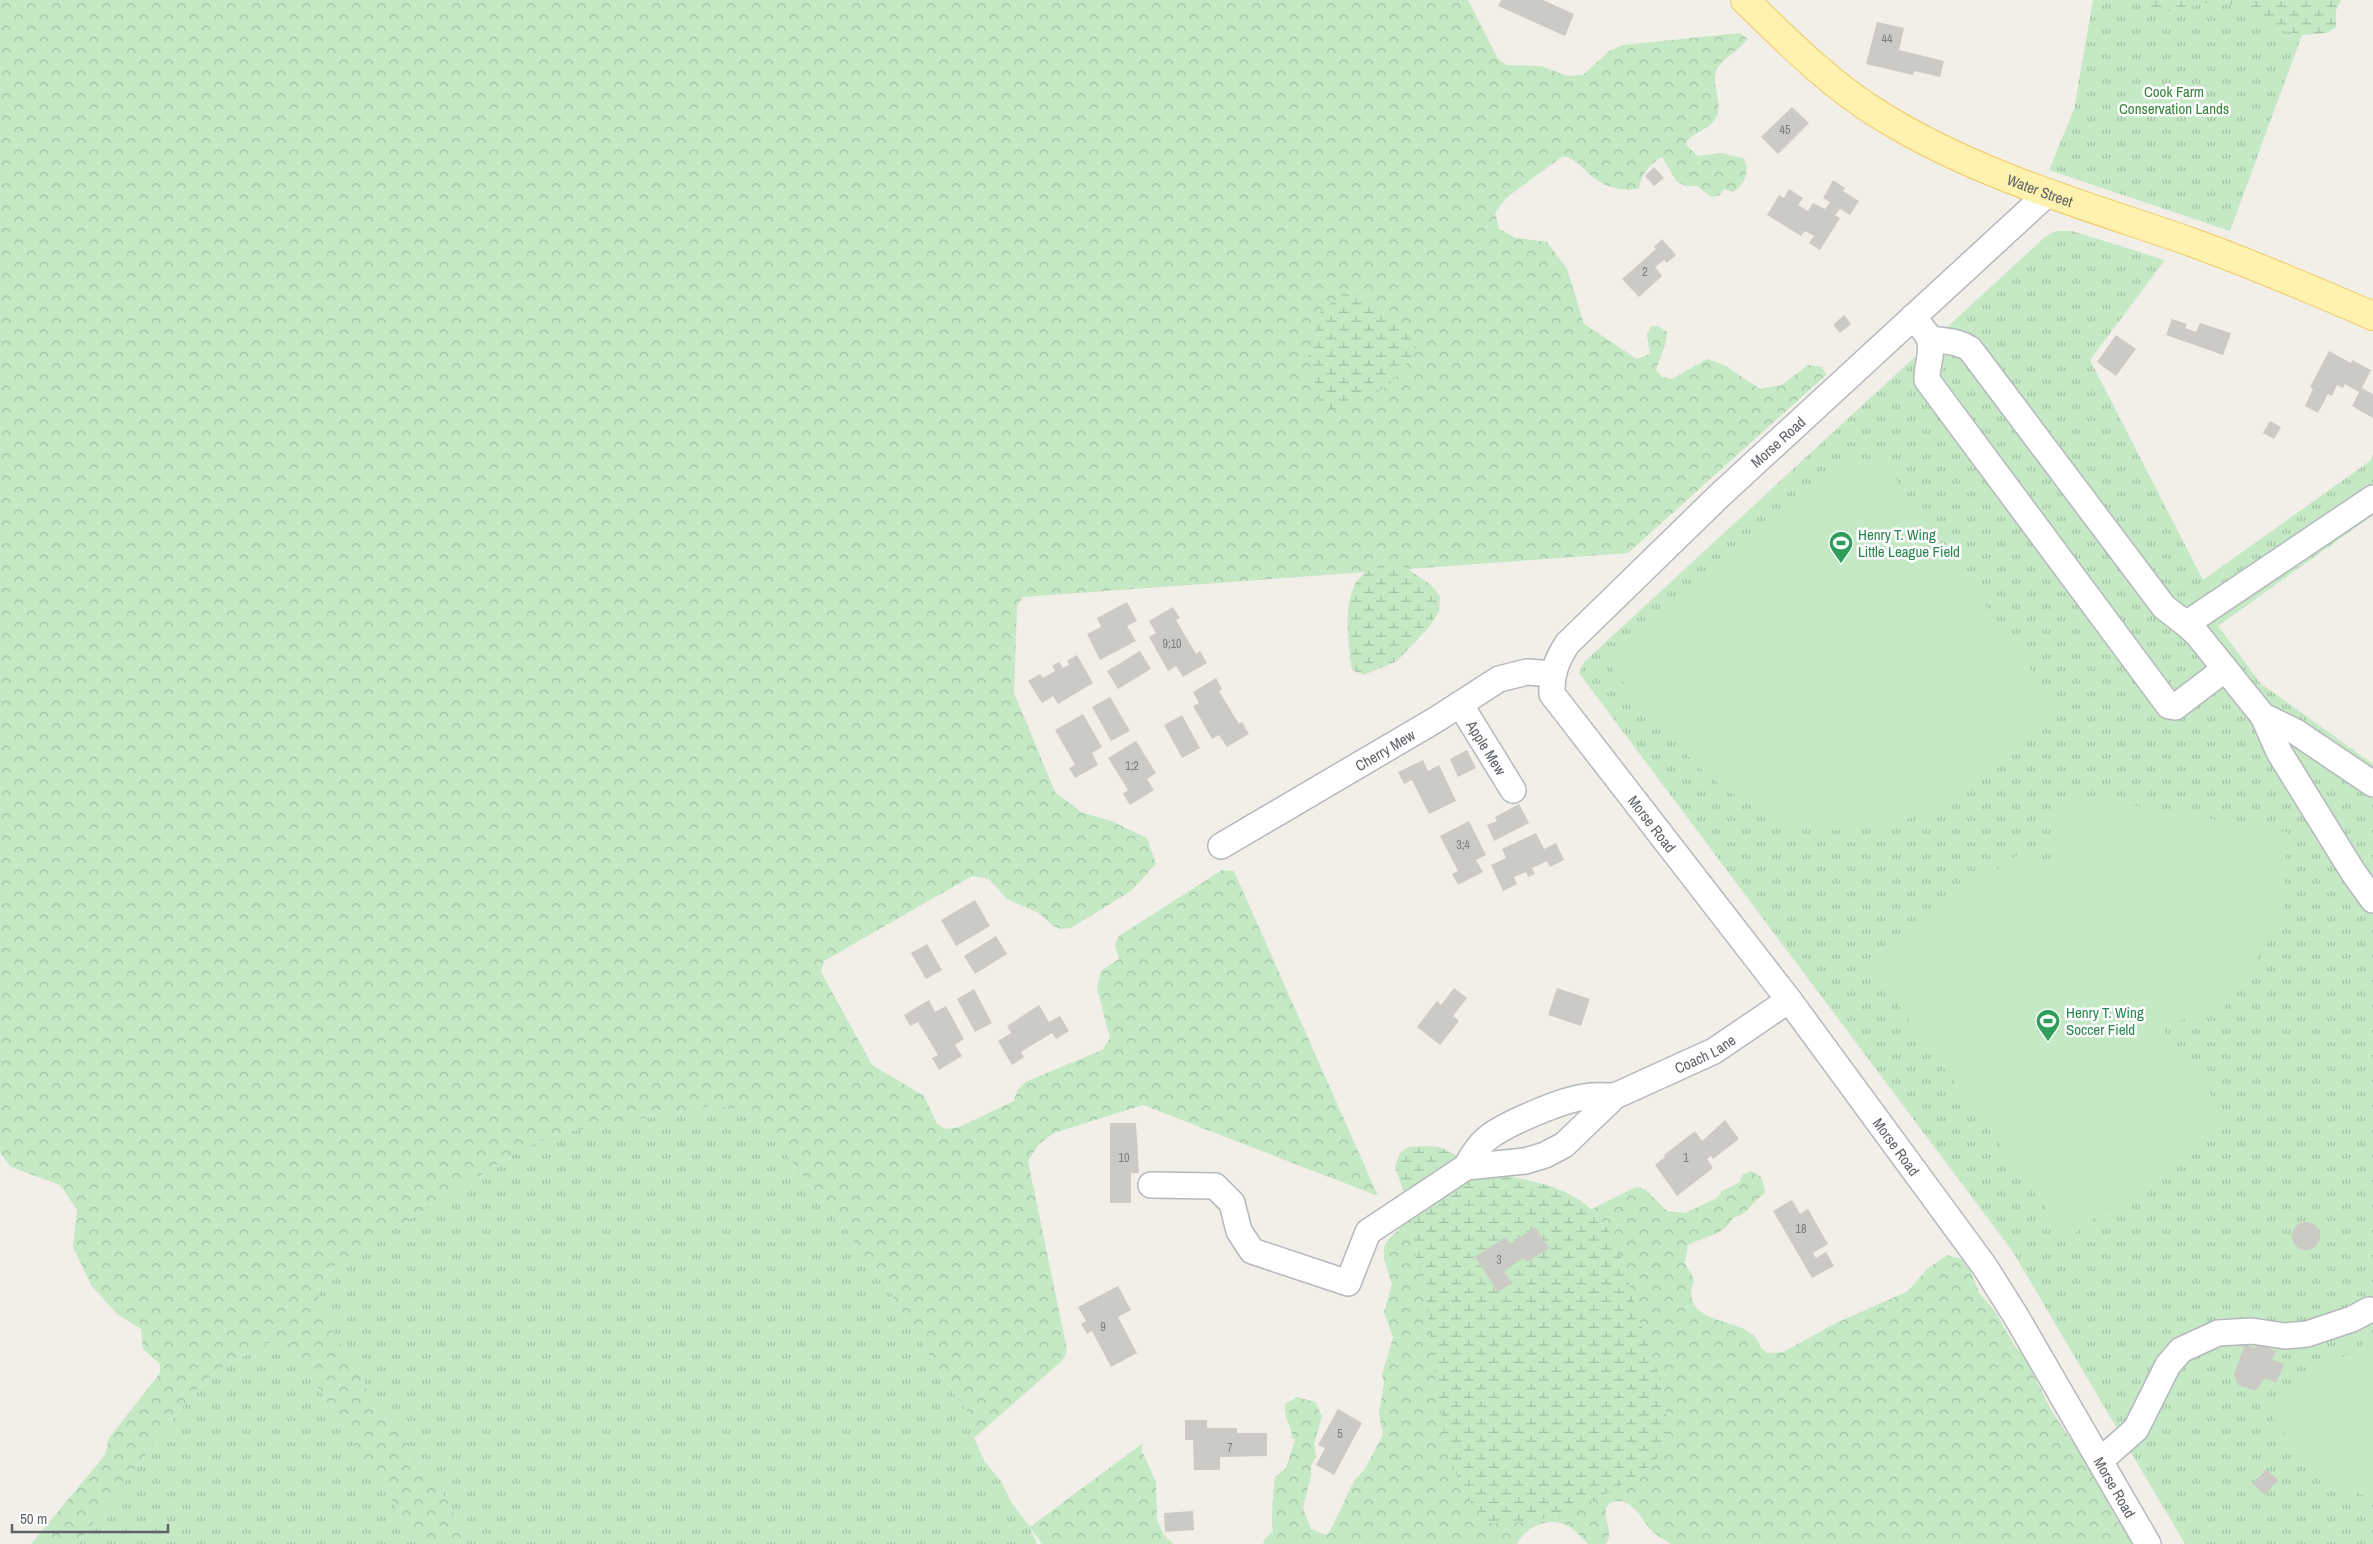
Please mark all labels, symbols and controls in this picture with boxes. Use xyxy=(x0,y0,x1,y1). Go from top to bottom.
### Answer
house number: 44 xyxy=(1882,31,1893,47)
park label: Cook Farm Conservation Lands xyxy=(2119,81,2229,119)
house number: 45 xyxy=(1780,122,1791,138)
street label: Water Street xyxy=(2004,168,2076,212)
house number: 2 xyxy=(1642,264,1648,280)
street label: Morse Road xyxy=(1746,412,1810,472)
place label: Henry T. Wing Little League Field xyxy=(1858,524,1960,562)
sports icon: Henry T. Wing Little League Field xyxy=(1828,530,1854,564)
house number: 9;10 xyxy=(1162,636,1182,652)
street label: Apple Mew xyxy=(1461,715,1512,779)
street label: Cherry Mew xyxy=(1351,724,1419,776)
house number: 1;2 xyxy=(1125,758,1139,774)
street label: Morse Road xyxy=(1624,791,1681,857)
house number: 3;4 xyxy=(1456,837,1470,853)
place label: Henry T. Wing Soccer Field xyxy=(2066,1002,2144,1040)
sports icon: Henry T. Wing Soccer Field xyxy=(2035,1008,2061,1042)
street label: Coach Lane xyxy=(1671,1029,1740,1078)
street label: Morse Road xyxy=(1868,1113,1925,1180)
house number: 10 xyxy=(1119,1150,1129,1166)
house number: 1 xyxy=(1683,1150,1689,1166)
house number: 18 xyxy=(1796,1221,1806,1237)
house number: 3 xyxy=(1496,1252,1502,1268)
house number: 9 xyxy=(1100,1319,1106,1335)
house number: 5 xyxy=(1337,1426,1343,1442)
house number: 7 xyxy=(1227,1440,1233,1456)
street label: Morse Road xyxy=(2089,1453,2141,1521)
scale bar xyxy=(12,1502,169,1534)
text: 50 m xyxy=(20,1508,47,1529)

